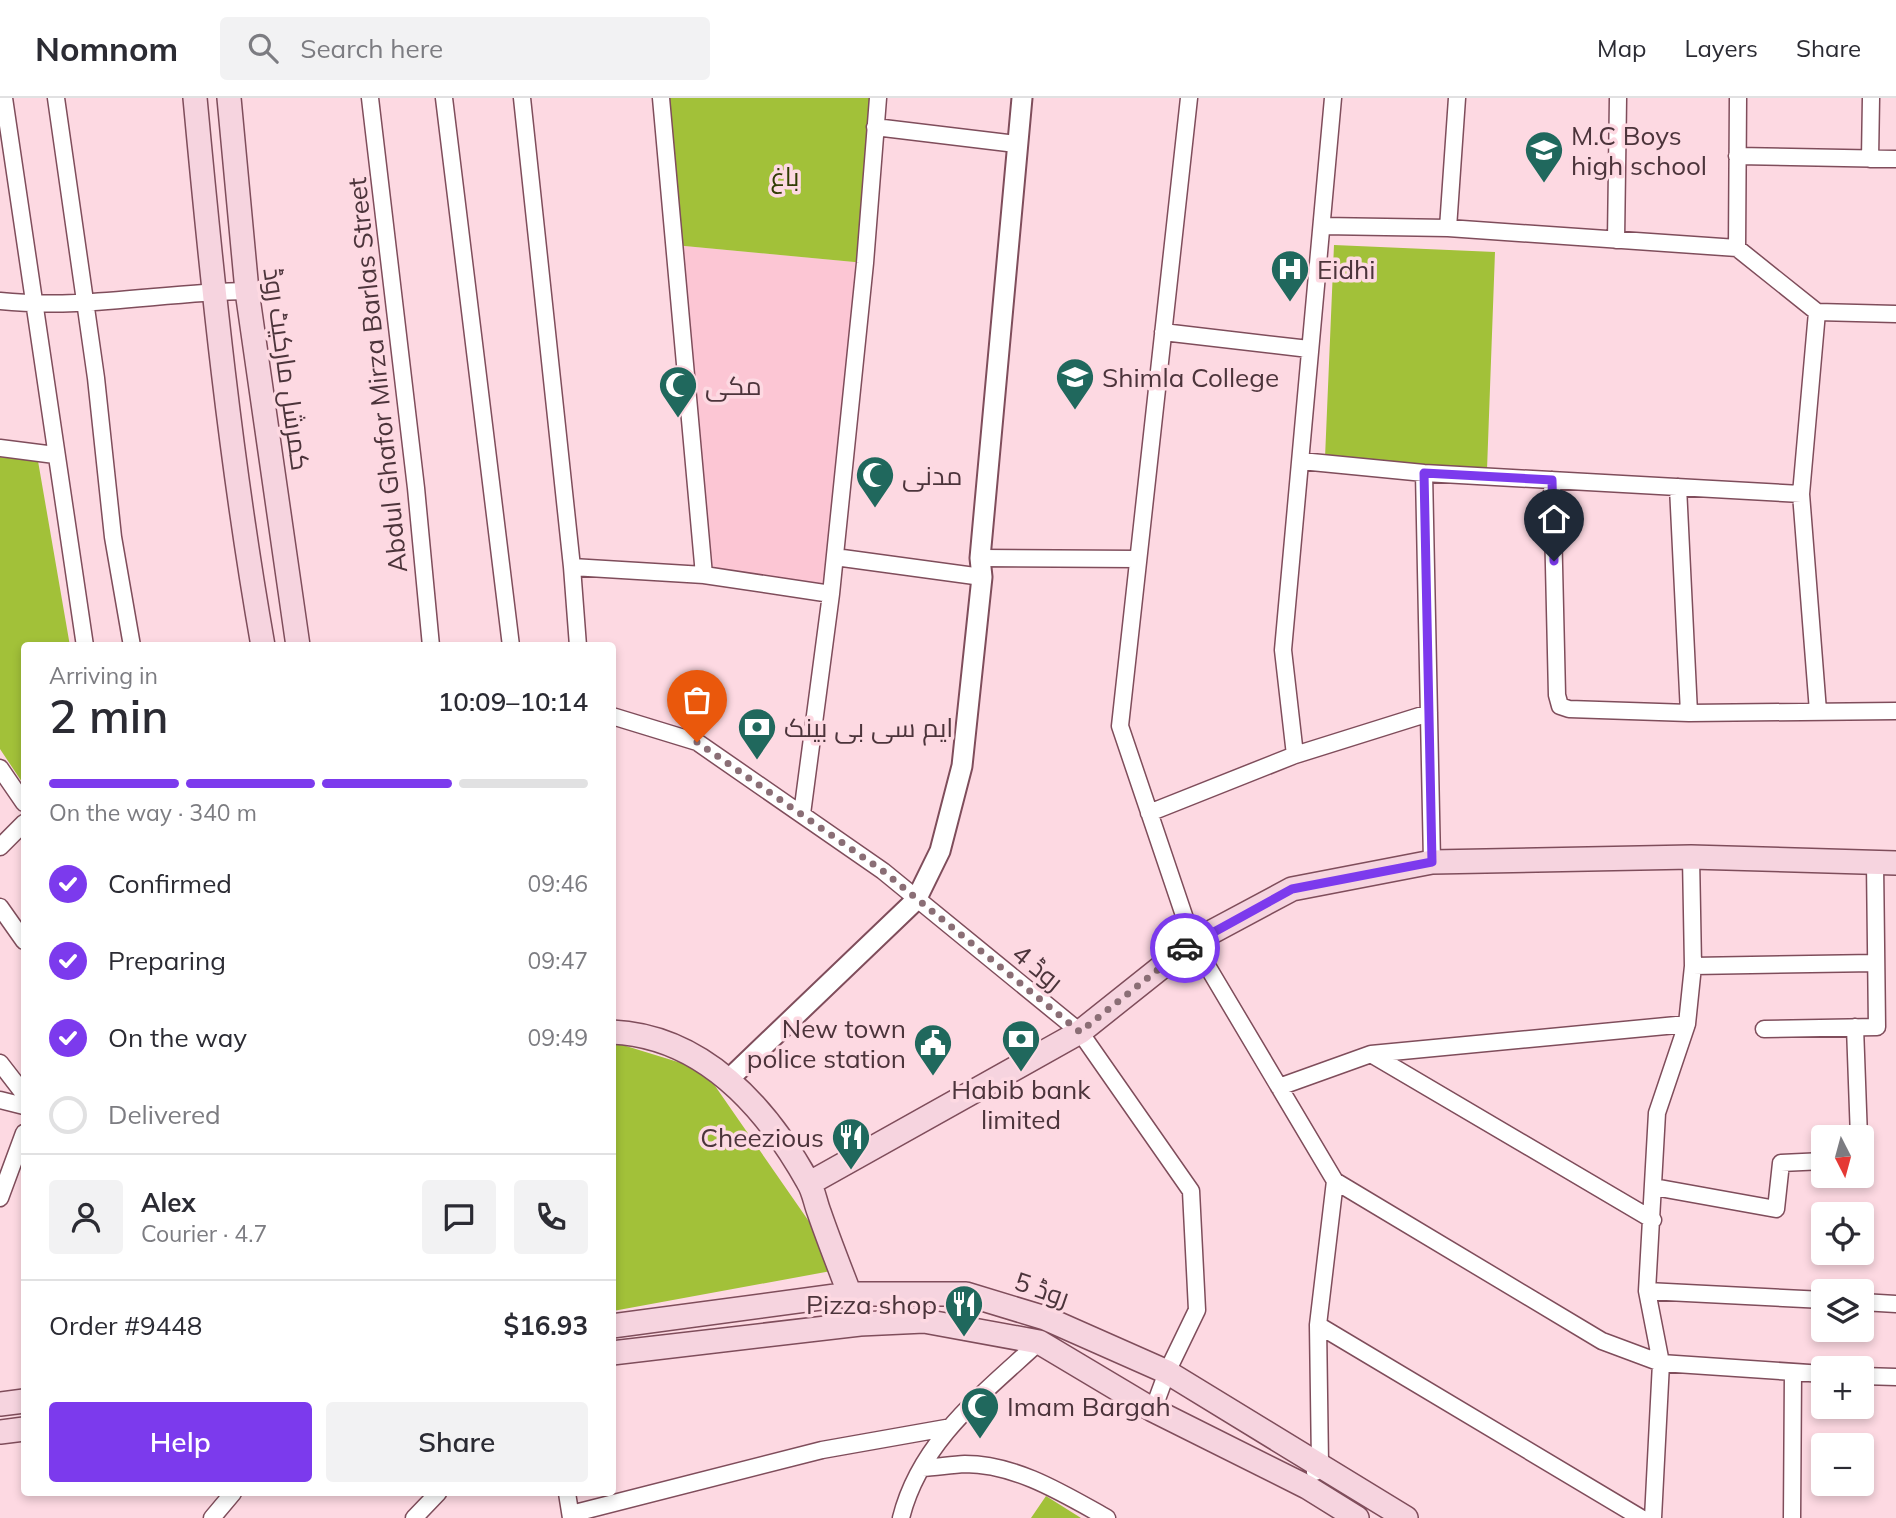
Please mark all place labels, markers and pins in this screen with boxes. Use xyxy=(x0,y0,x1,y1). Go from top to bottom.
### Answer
place label: M.C Boys high school xyxy=(1571,119,1707,182)
school or university icon: M.C Boys high school xyxy=(1523,129,1565,184)
hospital icon: Eidhi xyxy=(1269,248,1311,303)
place label: Eidhi xyxy=(1317,253,1376,286)
school or university icon: Shimla College xyxy=(1054,356,1096,411)
place label: Shimla College xyxy=(1102,361,1279,394)
mosque icon: مکی xyxy=(657,364,699,419)
place label: مکی xyxy=(705,369,762,402)
mosque icon: مدنی xyxy=(854,454,896,509)
place label: مدنی xyxy=(902,459,963,492)
pin xyxy=(1524,489,1584,561)
pin xyxy=(667,670,727,742)
bank icon: ایم سی بی بینک xyxy=(736,706,778,761)
place label: ایم سی بی بینک xyxy=(784,711,953,746)
place label: New town police station xyxy=(747,1012,906,1075)
bank icon: Habib bank limited xyxy=(1000,1018,1042,1073)
public building icon: New town police station xyxy=(912,1022,954,1077)
place label: Habib bank limited xyxy=(951,1073,1091,1136)
restaurant icon: Cheezious xyxy=(830,1116,872,1171)
place label: Cheezious xyxy=(700,1121,824,1154)
restaurant icon: Pizza shop xyxy=(943,1283,985,1338)
place label: Pizza shop xyxy=(806,1288,937,1321)
mosque icon: Imam Bargah xyxy=(959,1385,1001,1440)
place label: Imam Bargah xyxy=(1007,1390,1171,1423)

